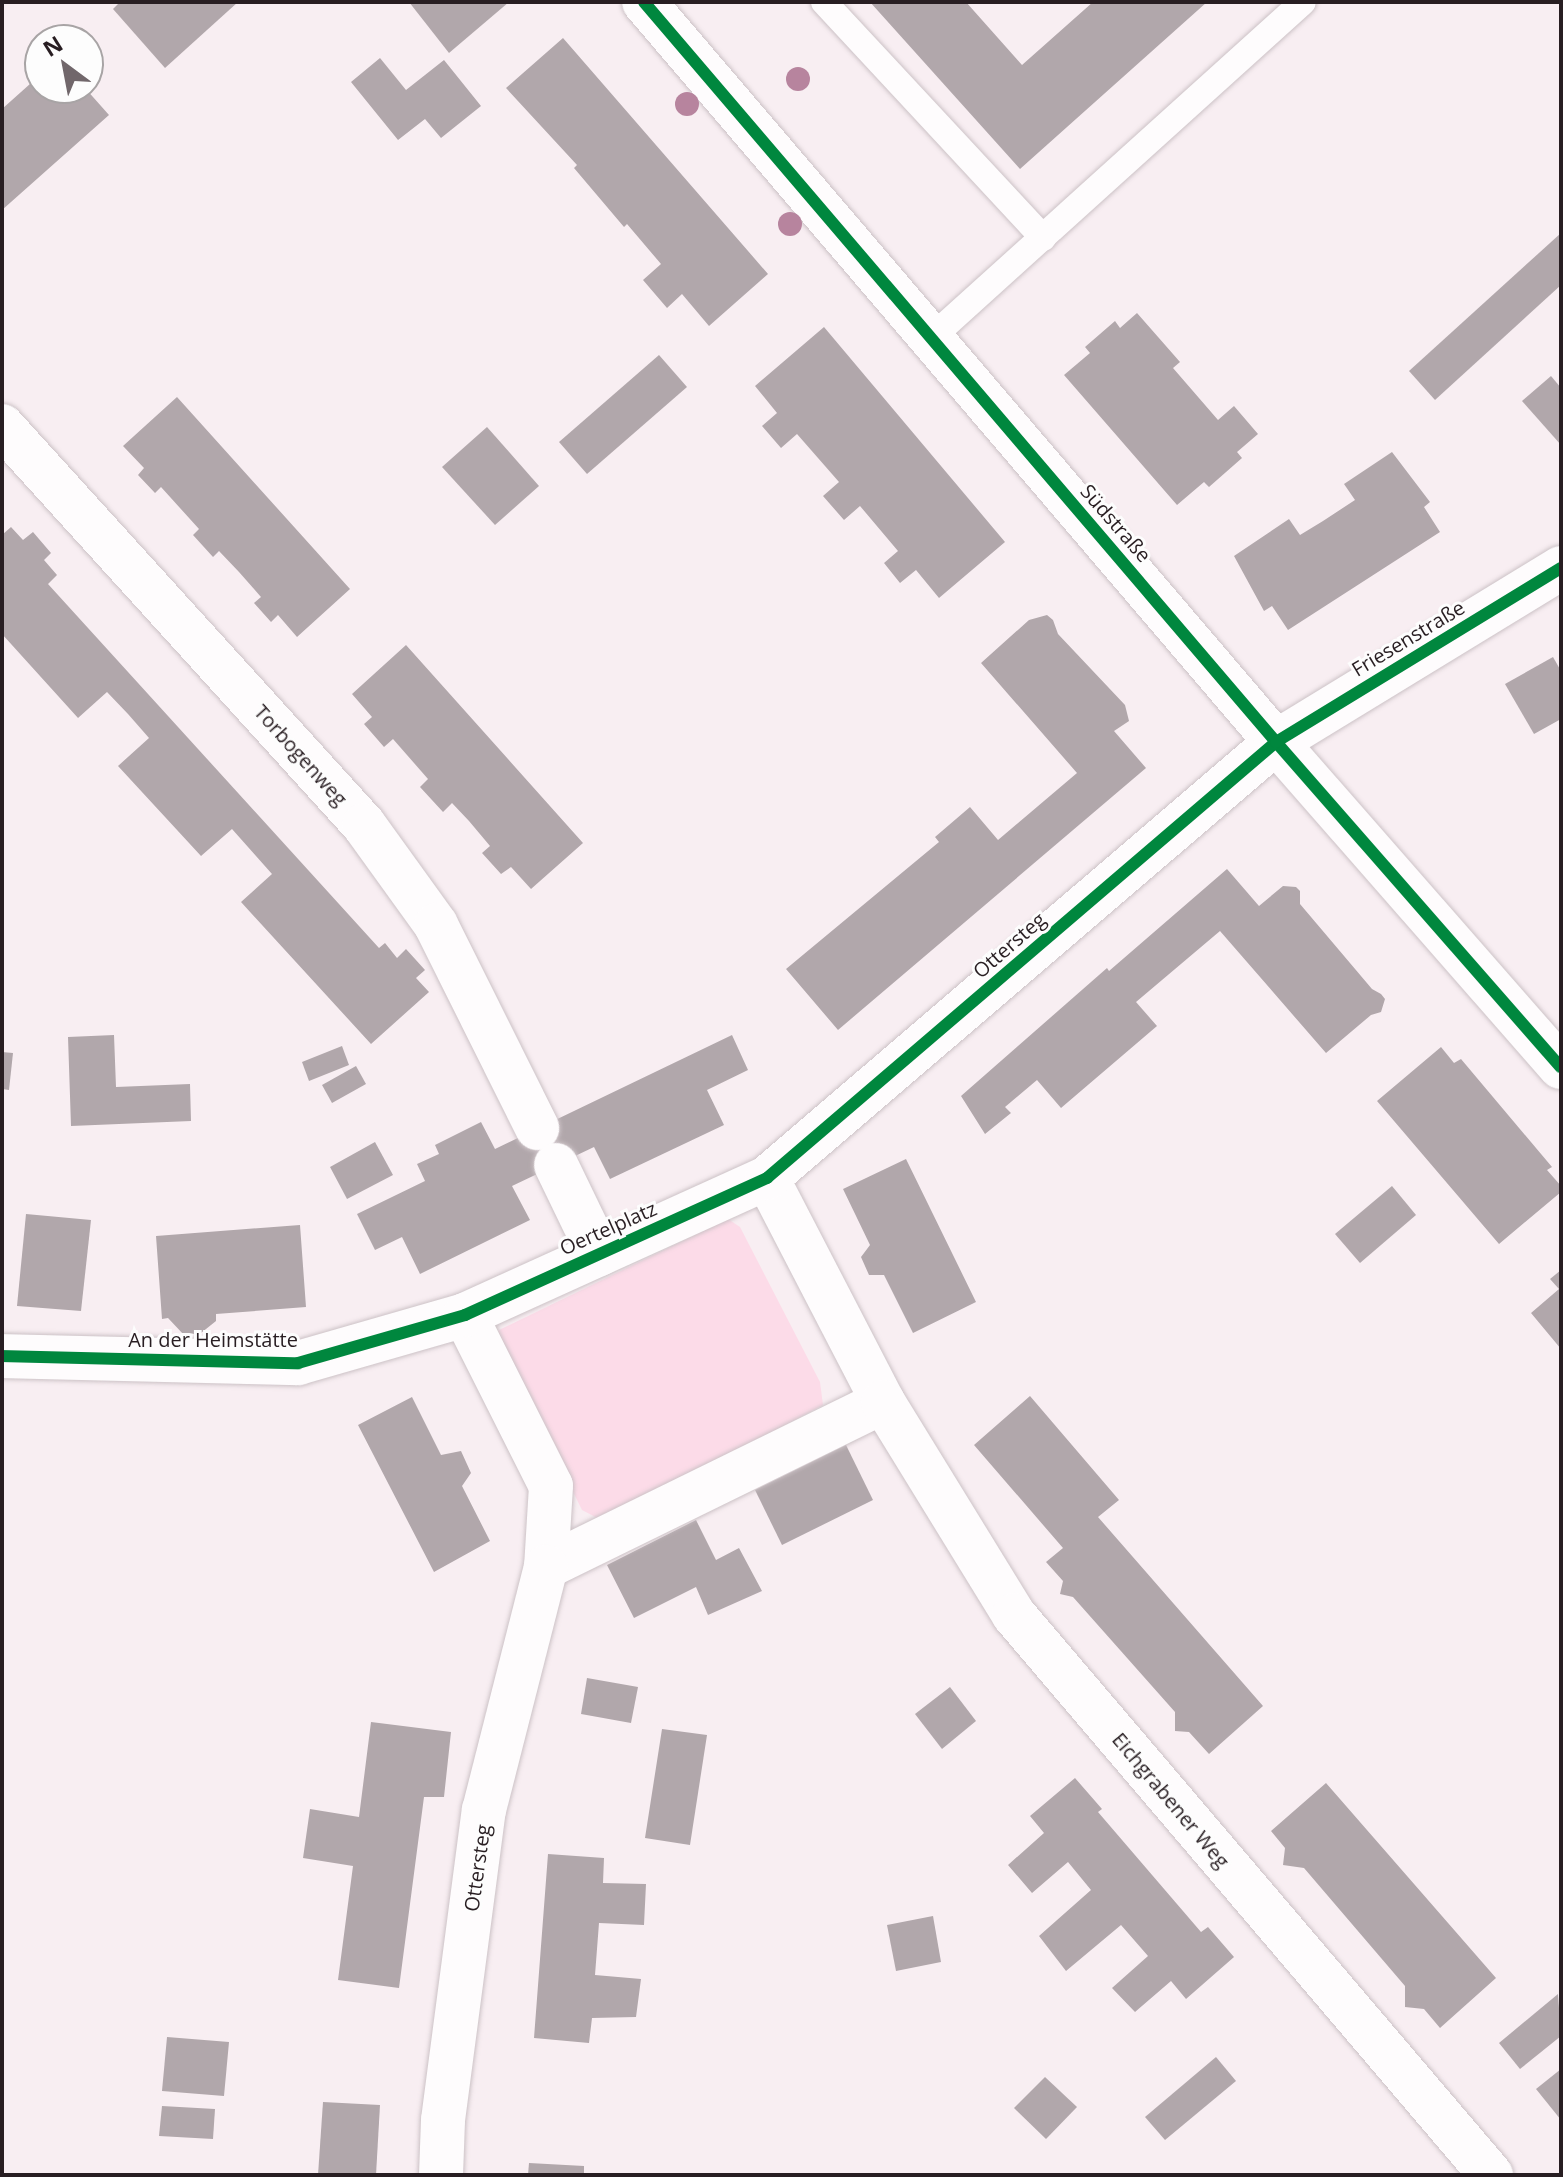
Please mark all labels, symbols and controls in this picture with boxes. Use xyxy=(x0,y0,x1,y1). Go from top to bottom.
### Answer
north arrow xyxy=(24,24,104,104)
text: N xyxy=(37,28,68,63)
street label: Südstraße xyxy=(1076,479,1156,567)
street label: Friesenstraße xyxy=(1347,595,1469,681)
street label: Torbogenweg xyxy=(249,700,353,810)
street label: Ottersteg xyxy=(968,907,1050,983)
street label: Oertelplatz xyxy=(556,1196,660,1260)
street label: An der Heimstätte xyxy=(128,1327,298,1351)
street label: Eichgrabener Weg xyxy=(1107,1728,1235,1872)
street label: Ottersteg xyxy=(459,1823,495,1913)

